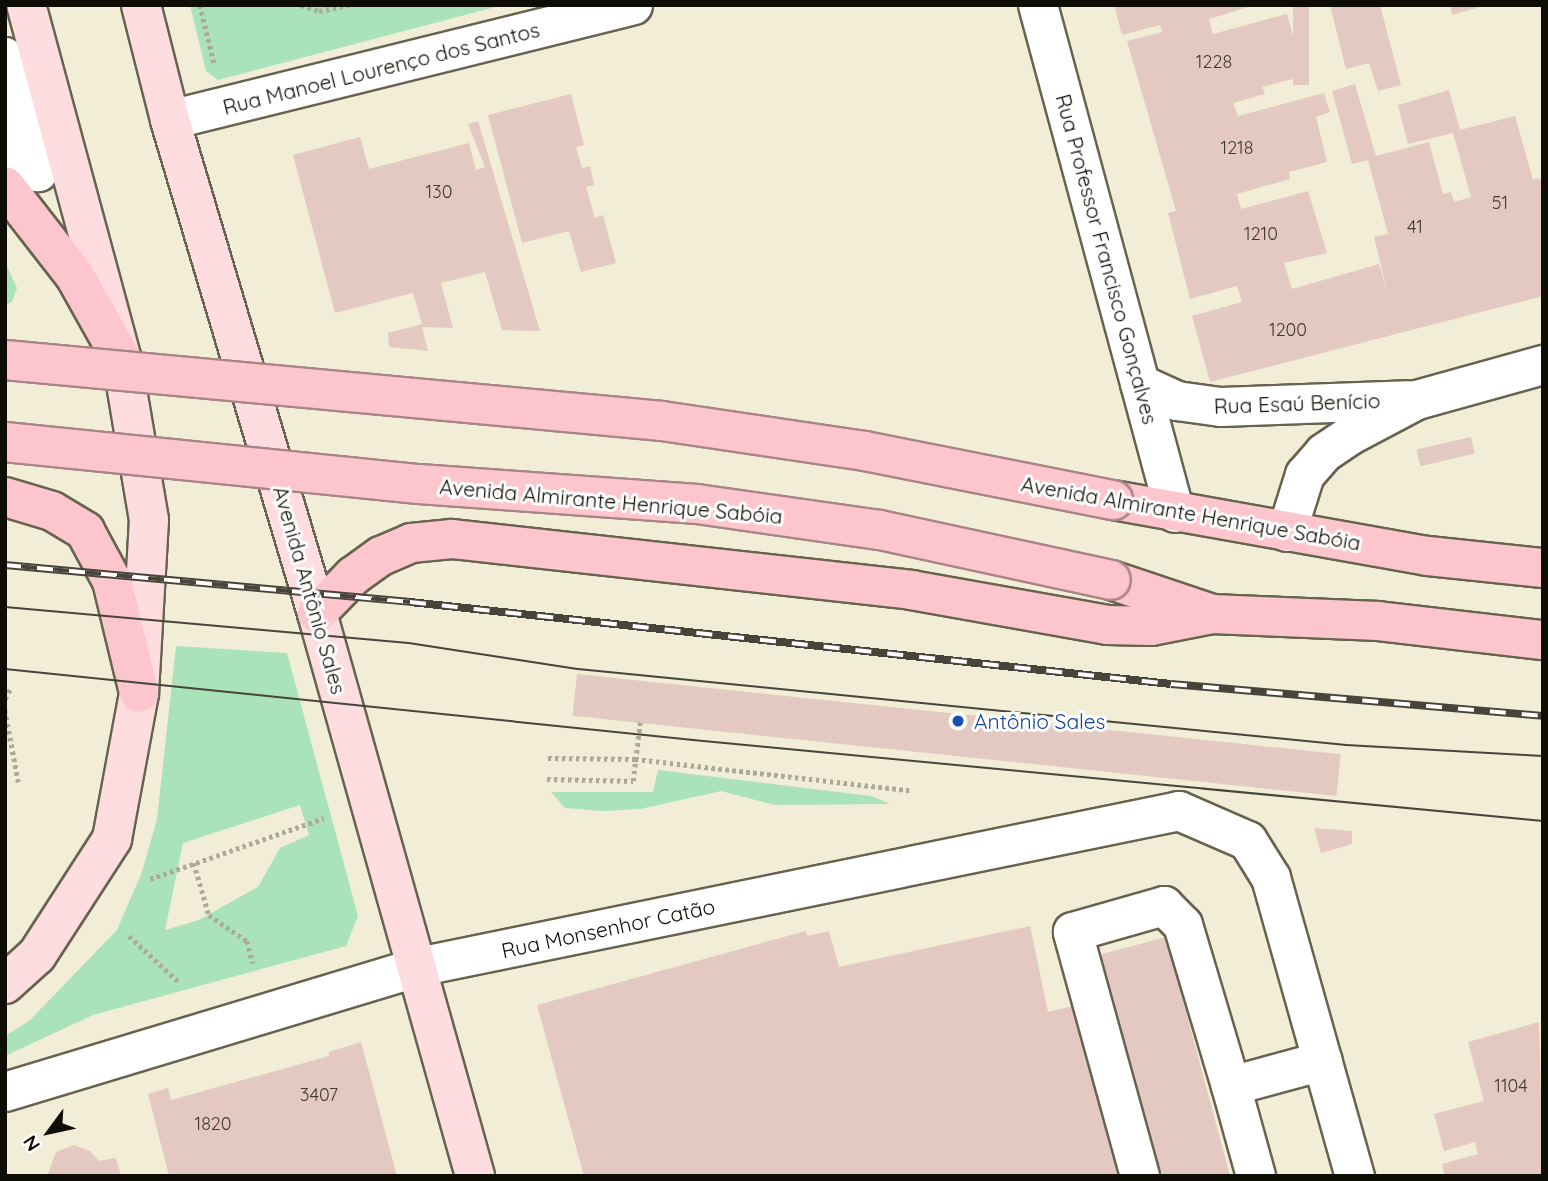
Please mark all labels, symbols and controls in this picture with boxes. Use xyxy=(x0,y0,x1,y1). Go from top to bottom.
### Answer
street label: Rua Manoel Lourenço dos Santos xyxy=(220,16,542,120)
house number: 1228 xyxy=(1196,51,1232,73)
street label: Rua Professor Francisco Gonçalves xyxy=(1051,91,1163,427)
house number: 1218 xyxy=(1220,137,1254,159)
house number: 130 xyxy=(426,181,452,203)
house number: 51 xyxy=(1492,192,1508,214)
house number: 41 xyxy=(1407,216,1423,238)
house number: 1210 xyxy=(1244,223,1278,245)
house number: 1200 xyxy=(1269,319,1307,341)
street label: Rua Esaú Benício xyxy=(1213,388,1381,418)
street label: Avenida Almirante Henrique Sabóia xyxy=(1019,471,1363,555)
street label: Avenida Almirante Henrique Sabóia xyxy=(438,473,784,529)
street label: Avenida Antônio Sales xyxy=(268,483,352,697)
place label: Antônio Sales xyxy=(974,708,1105,734)
marker: Antônio Sales xyxy=(948,711,968,731)
street label: Rua Monsenhor Catão xyxy=(499,893,717,963)
house number: 1104 xyxy=(1494,1075,1528,1097)
house number: 3407 xyxy=(300,1084,338,1106)
north arrow xyxy=(14,1097,84,1167)
house number: 1820 xyxy=(194,1113,232,1135)
text: N xyxy=(18,1131,45,1156)

